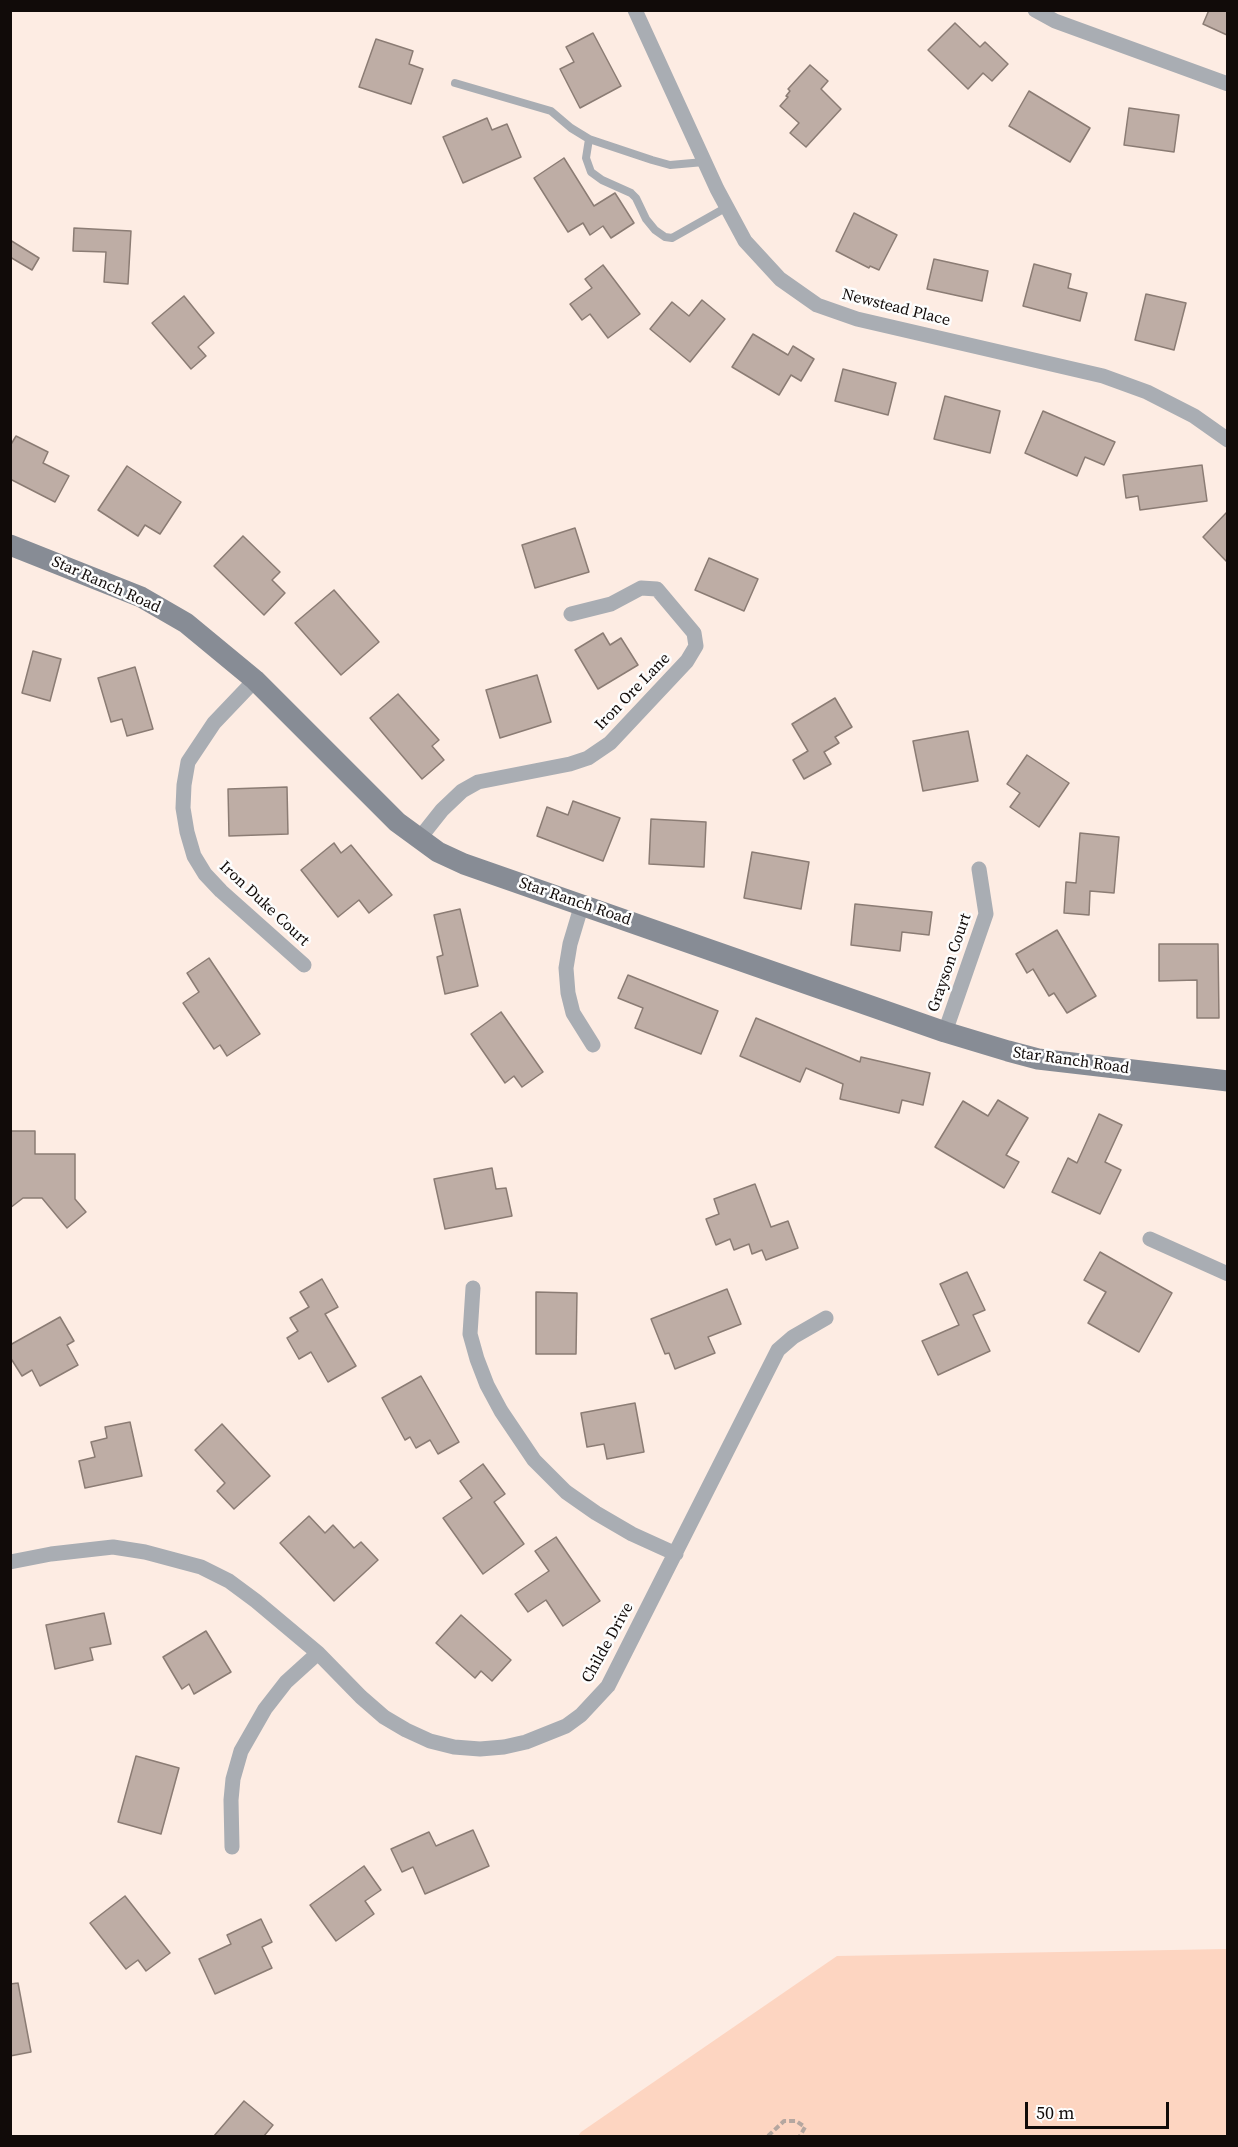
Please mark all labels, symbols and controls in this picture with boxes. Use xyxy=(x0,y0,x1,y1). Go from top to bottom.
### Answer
street label: Newstead Place xyxy=(840,285,952,331)
street label: Star Ranch Road xyxy=(49,552,163,618)
street label: Iron Ore Lane xyxy=(591,649,675,735)
street label: Iron Duke Court xyxy=(215,857,313,951)
street label: Star Ranch Road xyxy=(516,874,634,930)
street label: Grayson Court xyxy=(924,911,976,1015)
street label: Star Ranch Road xyxy=(1012,1043,1130,1079)
street label: Childe Drive xyxy=(578,1600,638,1686)
scale bar xyxy=(1028,2090,1172,2128)
text: 50 m xyxy=(1036,2100,1074,2125)

